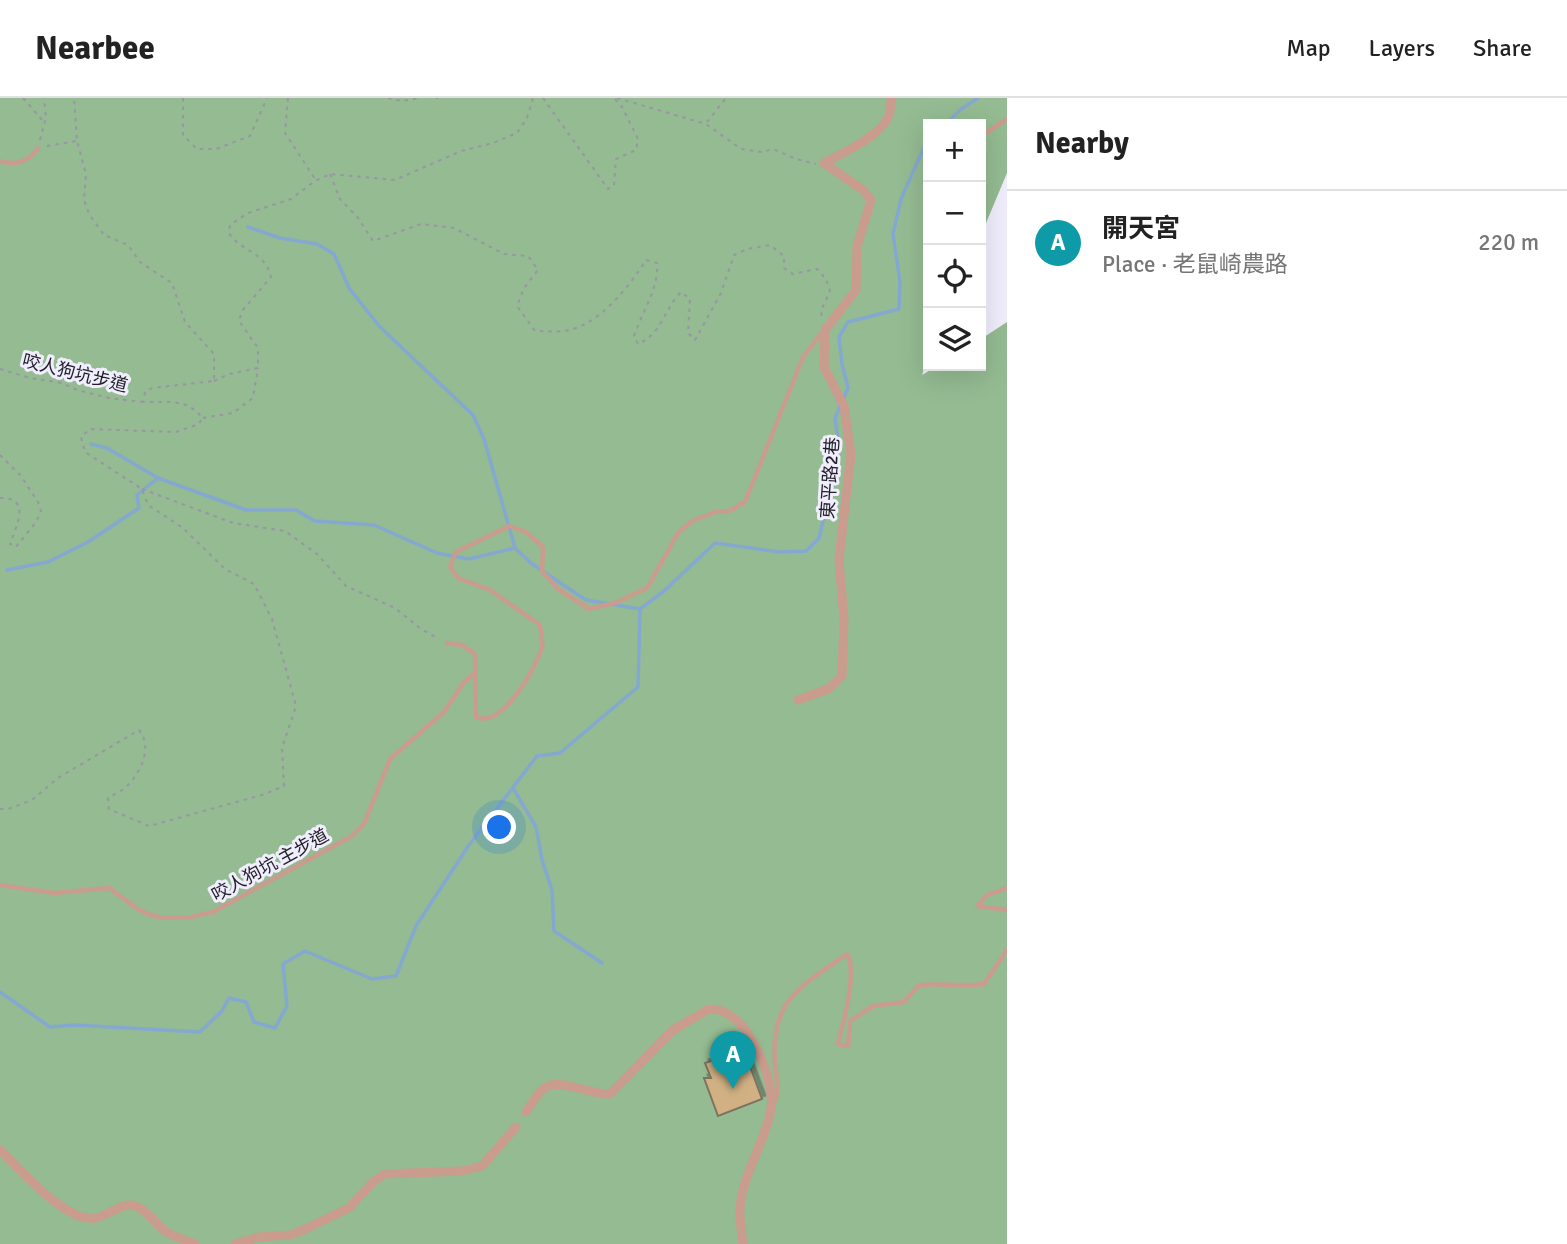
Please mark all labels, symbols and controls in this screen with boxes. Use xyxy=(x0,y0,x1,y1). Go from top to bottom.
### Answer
text: Nearbee xyxy=(35,28,155,69)
text: Map xyxy=(1286,33,1331,63)
text: Layers xyxy=(1369,33,1435,63)
text: Share xyxy=(1473,33,1532,63)
map controls xyxy=(923,119,986,371)
button: + xyxy=(923,119,986,182)
text: Nearby xyxy=(1035,125,1129,162)
button: − xyxy=(923,182,986,245)
text: 開天宮 xyxy=(1102,213,1180,245)
text: A xyxy=(1051,228,1065,257)
text: 220 m xyxy=(1478,228,1539,257)
button: locate xyxy=(923,245,986,308)
text: Place · 老鼠崎農路 xyxy=(1102,250,1288,279)
button: layers xyxy=(923,308,986,371)
street label: 咬人狗坑步道 xyxy=(20,349,130,397)
street label: 東平路2巷 xyxy=(816,436,844,520)
your location xyxy=(482,810,516,844)
street label: 咬人狗坑 主步道 xyxy=(208,824,332,906)
pin: A xyxy=(710,1031,756,1089)

